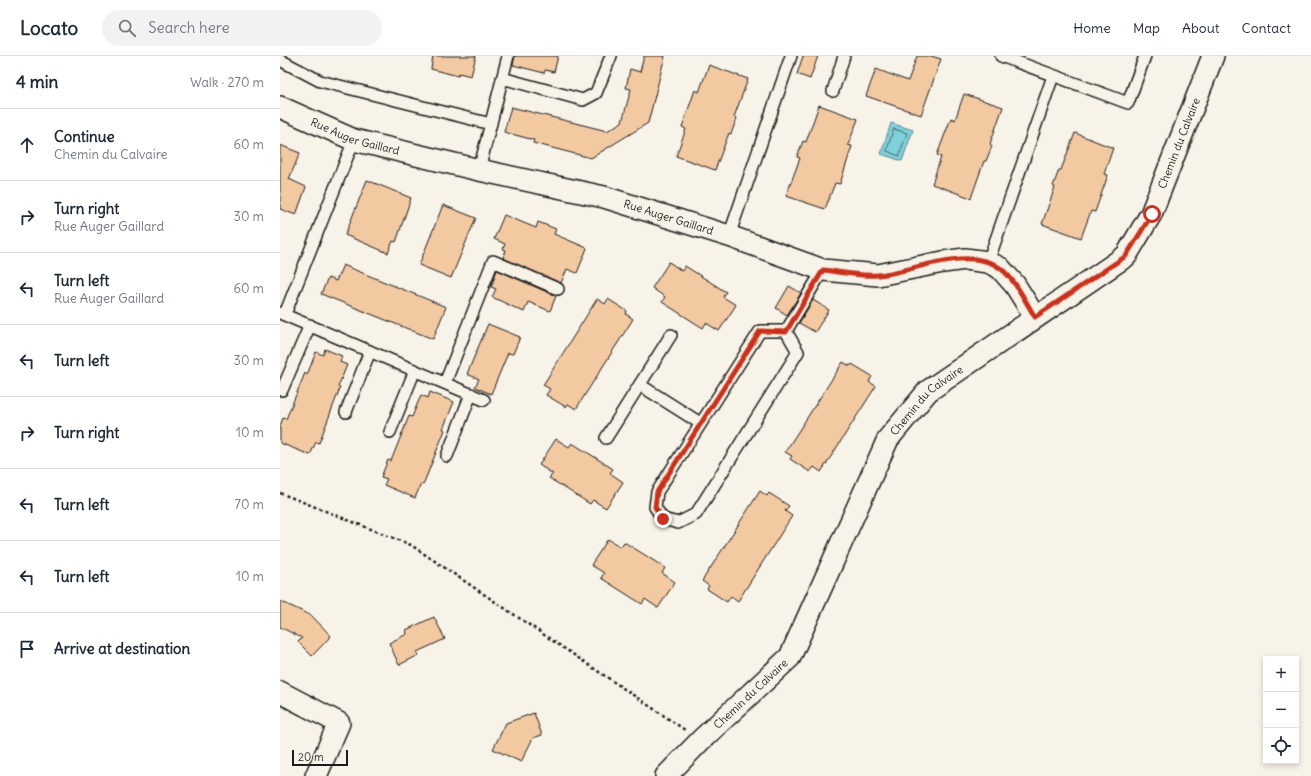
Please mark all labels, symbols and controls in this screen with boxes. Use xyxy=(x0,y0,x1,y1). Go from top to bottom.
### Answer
search box xyxy=(102,10,382,46)
text: Locato xyxy=(20,16,78,40)
icon: search xyxy=(116,17,138,39)
text: Search here xyxy=(148,18,230,37)
text: Home xyxy=(1073,19,1111,37)
text: Map xyxy=(1133,19,1160,37)
text: About xyxy=(1182,19,1220,37)
text: Contact xyxy=(1242,19,1291,37)
text: 4 min xyxy=(16,71,58,93)
text: Walk · 270 m xyxy=(190,74,264,91)
street label: Chemin du Calvaire xyxy=(1155,96,1203,191)
street label: Rue Auger Gaillard xyxy=(309,115,401,158)
text: Continue xyxy=(54,127,115,146)
icon: ahead xyxy=(16,134,38,156)
text: 60 m xyxy=(233,136,264,153)
text: Chemin du Calvaire xyxy=(54,146,168,163)
street label: Rue Auger Gaillard xyxy=(622,197,716,238)
text: Turn right xyxy=(54,199,119,218)
route start xyxy=(1143,205,1161,223)
icon: right xyxy=(16,206,38,228)
text: 30 m xyxy=(234,208,264,225)
text: Rue Auger Gaillard xyxy=(54,218,164,235)
text: Turn left xyxy=(54,271,109,290)
icon: left xyxy=(16,278,38,300)
text: 60 m xyxy=(233,280,264,297)
text: Rue Auger Gaillard xyxy=(54,290,164,307)
icon: left xyxy=(16,350,38,372)
text: Turn left xyxy=(54,351,109,370)
text: 30 m xyxy=(234,352,264,369)
street label: Chemin du Calvaire xyxy=(887,362,966,438)
icon: right xyxy=(16,422,38,444)
text: Turn right xyxy=(54,423,119,442)
text: 10 m xyxy=(236,424,264,441)
icon: left xyxy=(16,494,38,516)
text: Turn left xyxy=(54,495,109,514)
text: 70 m xyxy=(235,496,264,513)
route end xyxy=(654,510,672,528)
icon: left xyxy=(16,566,38,588)
text: Turn left xyxy=(54,567,109,586)
text: 10 m xyxy=(236,568,264,585)
icon: arrive xyxy=(16,638,38,660)
text: Arrive at destination xyxy=(54,639,190,658)
street label: Chemin du Calvaire xyxy=(711,656,791,732)
map controls xyxy=(1263,656,1299,764)
button: + xyxy=(1263,656,1299,692)
button: − xyxy=(1263,692,1299,728)
button: locate xyxy=(1263,728,1299,764)
scale bar xyxy=(292,748,348,767)
text: 20 m xyxy=(298,750,324,764)

